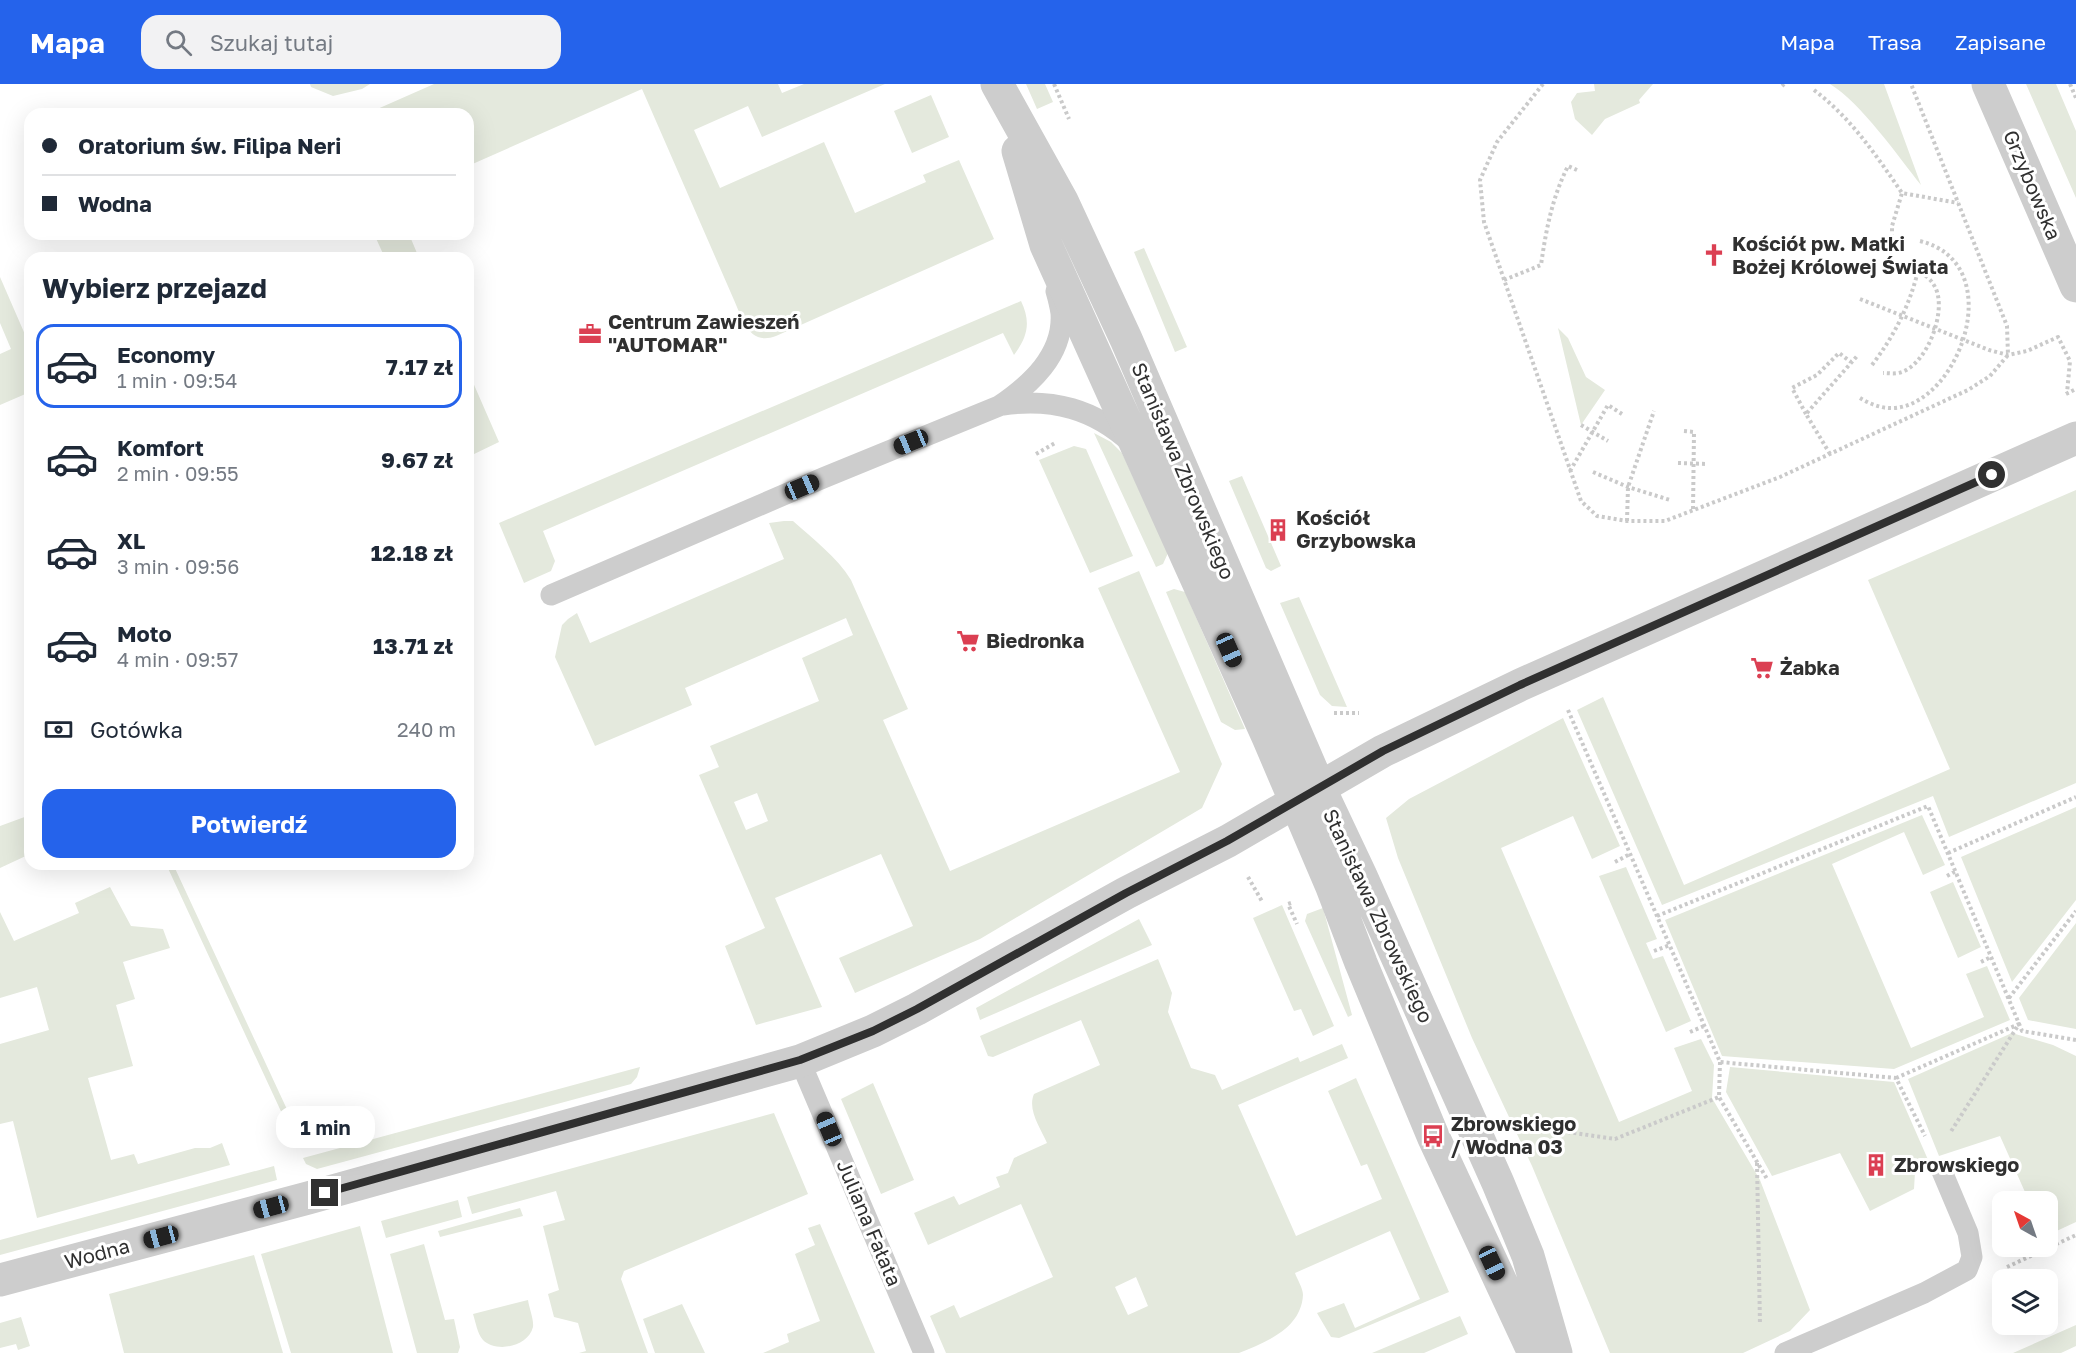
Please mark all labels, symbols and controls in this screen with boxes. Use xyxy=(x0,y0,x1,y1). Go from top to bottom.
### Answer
search box xyxy=(141,15,561,69)
text: Mapa xyxy=(30,26,105,59)
icon: search xyxy=(162,26,195,59)
text: Szukaj tutaj xyxy=(210,29,333,56)
text: Mapa xyxy=(1780,29,1835,55)
text: Trasa xyxy=(1868,29,1922,55)
text: Zapisane xyxy=(1955,29,2046,55)
street label: Grzybowska xyxy=(1999,126,2067,243)
text: Oratorium św. Filipa Neri xyxy=(78,132,341,159)
text: Wodna xyxy=(78,190,152,217)
place label: Kościół pw. Matki Bożej Królowej Świata xyxy=(1732,231,1948,278)
church icon: Kościół pw. Matki Bożej Królowej Świata xyxy=(1701,242,1727,268)
text: Wybierz przejazd xyxy=(42,272,267,304)
place label: Centrum Zawieszeń "AUTOMAR" xyxy=(608,309,799,356)
office icon: Centrum Zawieszeń "AUTOMAR" xyxy=(577,321,603,347)
icon: car xyxy=(45,339,99,393)
text: Economy xyxy=(117,341,215,368)
text: 7.17 zł xyxy=(386,353,453,380)
street label: Stanisława Zbrowskiego xyxy=(1127,359,1240,583)
text: 1 min · 09:54 xyxy=(117,368,237,392)
car xyxy=(891,427,931,457)
icon: car xyxy=(45,432,99,486)
text: Komfort xyxy=(117,434,204,461)
text: 9.67 zł xyxy=(381,446,453,473)
text: 2 min · 09:55 xyxy=(117,461,239,485)
route start xyxy=(1978,461,2005,488)
car xyxy=(782,472,822,502)
place label: Kościół Grzybowska xyxy=(1296,505,1416,552)
building icon: Kościół Grzybowska xyxy=(1265,517,1291,543)
icon: car xyxy=(45,525,99,579)
text: XL xyxy=(117,527,145,554)
text: 12.18 zł xyxy=(371,539,453,566)
text: 3 min · 09:56 xyxy=(117,554,239,578)
icon: car xyxy=(45,618,99,672)
text: Moto xyxy=(117,620,172,647)
supermarket icon: Biedronka xyxy=(955,628,981,654)
place label: Biedronka xyxy=(986,628,1084,652)
car xyxy=(1213,630,1245,670)
text: 13.71 zł xyxy=(373,632,453,659)
text: 4 min · 09:57 xyxy=(117,647,238,671)
supermarket icon: Żabka xyxy=(1749,655,1775,681)
place label: Żabka xyxy=(1780,655,1840,679)
icon: cash xyxy=(42,713,75,746)
text: Gotówka xyxy=(90,716,183,743)
text: 240 m xyxy=(397,717,456,741)
button: Potwierdź xyxy=(42,789,456,858)
street label: Stanisława Zbrowskiego xyxy=(1319,805,1439,1026)
callout: 1 min xyxy=(276,1106,374,1148)
car xyxy=(814,1109,844,1149)
place label: Zbrowskiego / Wodna 03 xyxy=(1451,1111,1576,1158)
text: 1 min xyxy=(300,1115,351,1139)
bus stop icon: Zbrowskiego / Wodna 03 xyxy=(1420,1123,1446,1149)
building icon: Zbrowskiego xyxy=(1863,1152,1889,1178)
place label: Zbrowskiego xyxy=(1894,1152,2019,1176)
street label: Juliana Fałata xyxy=(833,1156,907,1289)
route end xyxy=(311,1179,338,1206)
north arrow xyxy=(1992,1191,2058,1257)
map controls xyxy=(1992,1191,2058,1335)
car xyxy=(251,1194,291,1220)
car xyxy=(141,1224,181,1250)
street label: Wodna xyxy=(62,1233,132,1273)
car xyxy=(1476,1243,1508,1283)
button: layers xyxy=(1992,1269,2058,1335)

